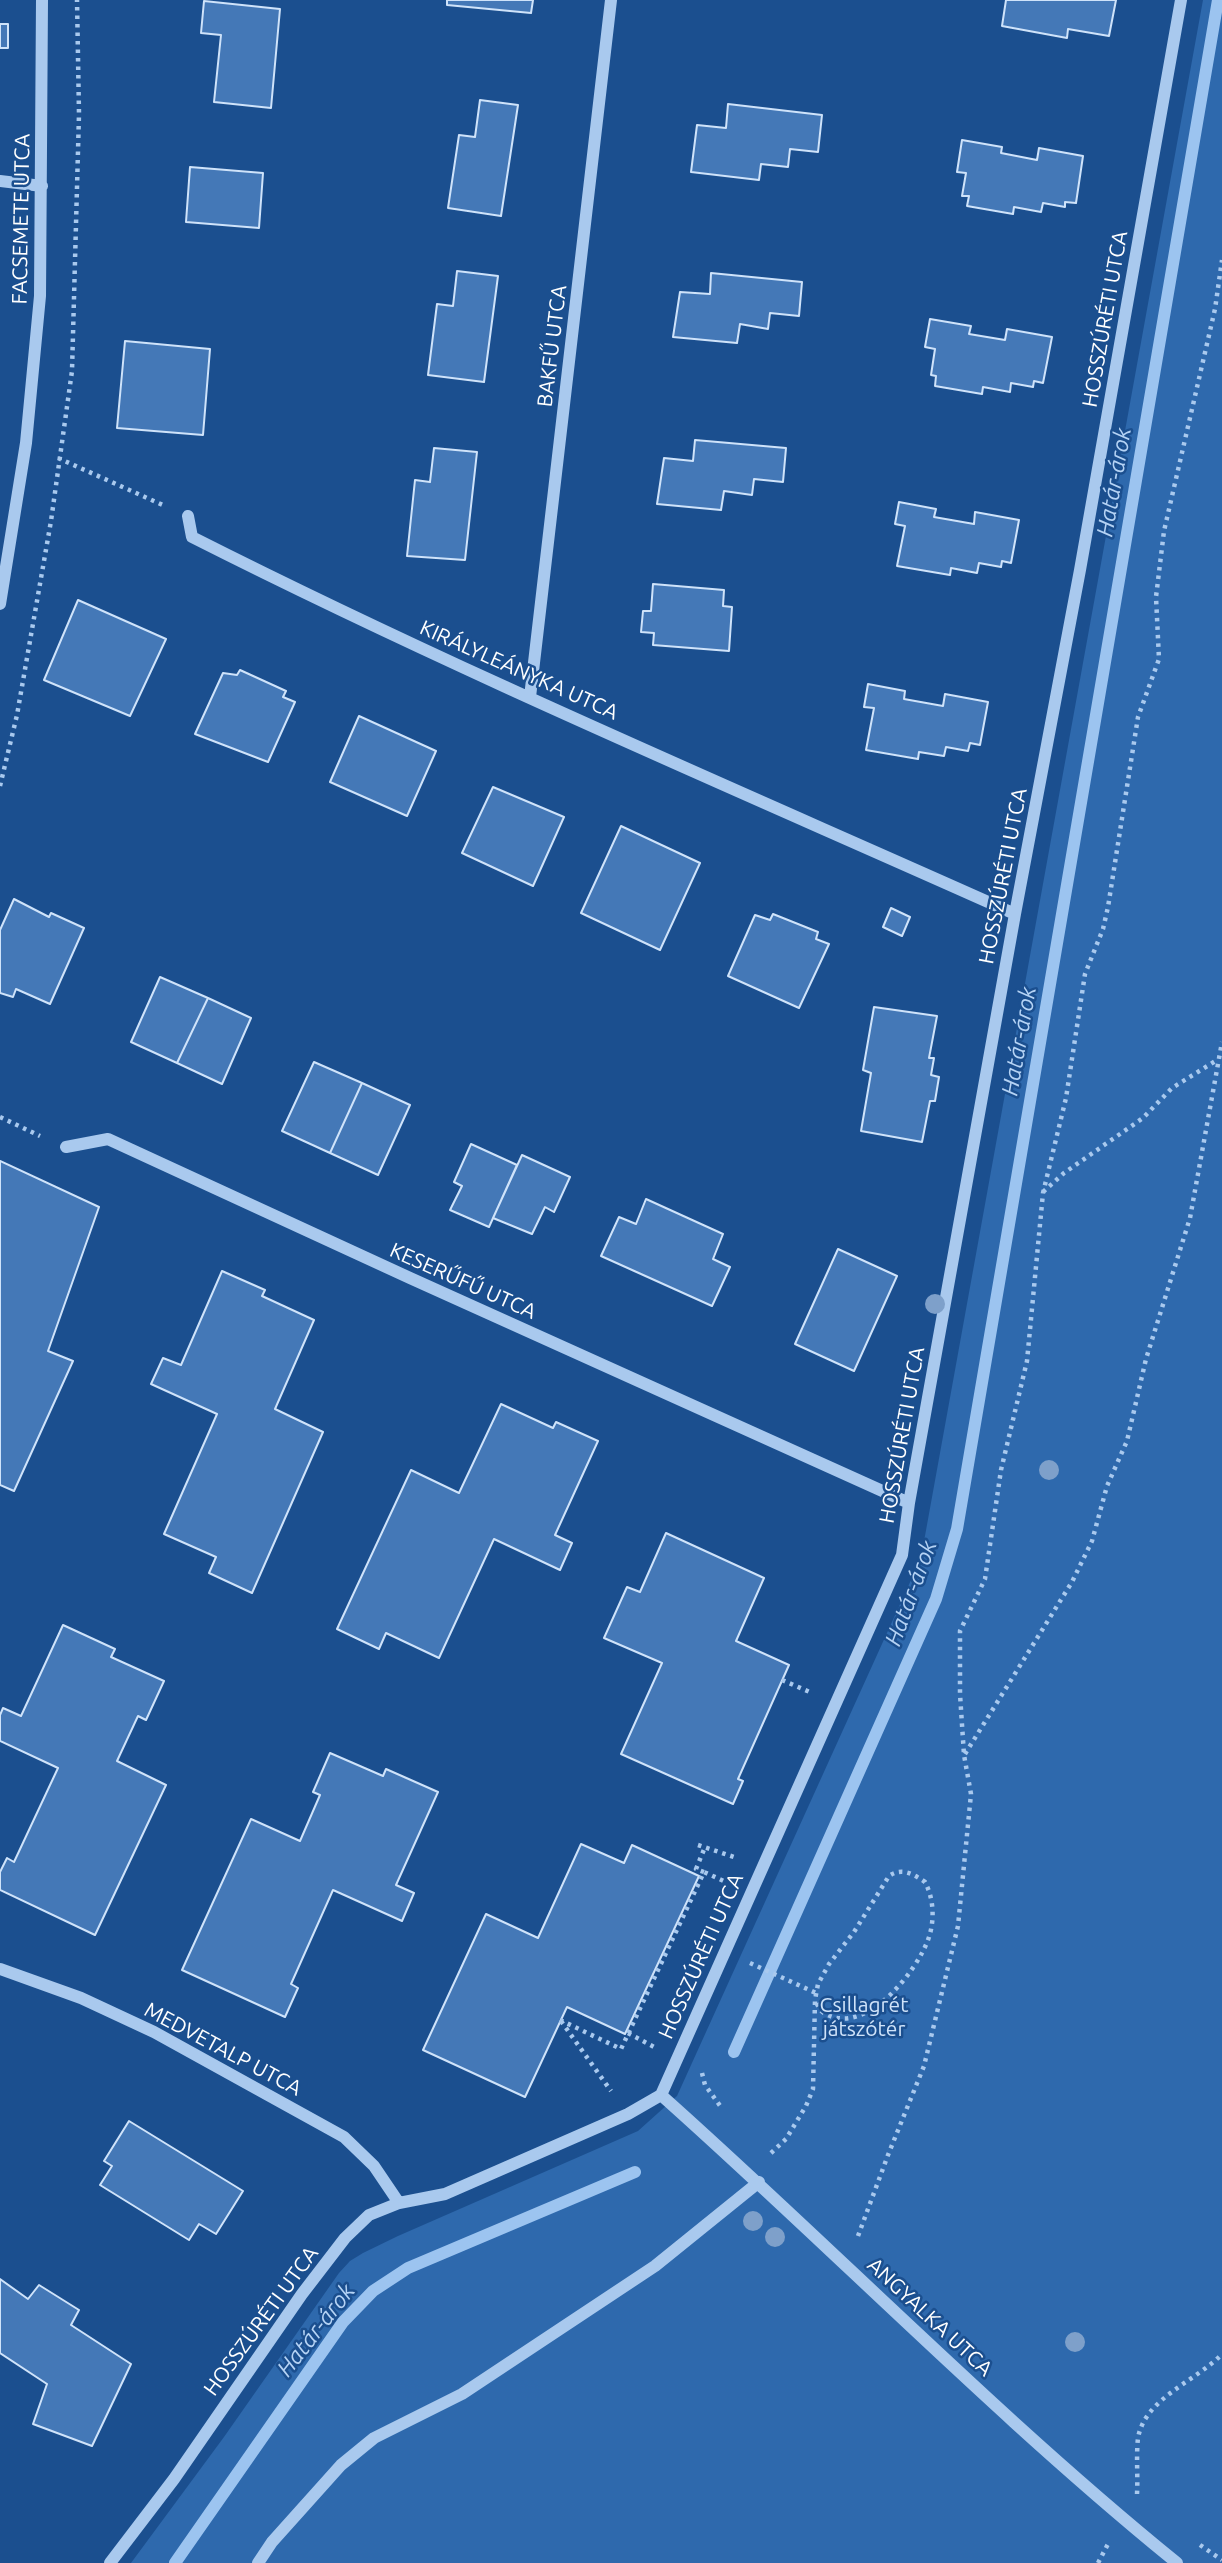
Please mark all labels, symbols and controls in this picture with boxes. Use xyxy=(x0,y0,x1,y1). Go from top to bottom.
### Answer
street label: FACSEMETE UTCA xyxy=(7,134,35,304)
street label: HOSSZÚRÉTI UTCA xyxy=(1077,229,1133,409)
street label: BAKFŰ UTCA xyxy=(532,284,572,408)
water label: Határ-árok xyxy=(1091,425,1137,539)
street label: KIRÁLYLEÁNYKA UTCA xyxy=(416,615,622,725)
street label: HOSSZÚRÉTI UTCA xyxy=(974,786,1032,966)
water label: Határ-árok xyxy=(996,984,1042,1098)
street label: KESERŰFŰ UTCA xyxy=(386,1237,540,1325)
street label: HOSSZÚRÉTI UTCA xyxy=(874,1345,930,1525)
water label: Határ-árok xyxy=(879,1536,943,1650)
street label: HOSSZÚRÉTI UTCA xyxy=(653,1869,749,2043)
park label: Csillagrét játszótér xyxy=(820,1992,908,2042)
street label: MEDVETALP UTCA xyxy=(140,1997,306,2101)
street label: HOSSZÚRÉTI UTCA xyxy=(198,2241,324,2401)
street label: ANGYALKA UTCA xyxy=(862,2252,998,2382)
water label: Határ-árok xyxy=(271,2278,361,2382)

